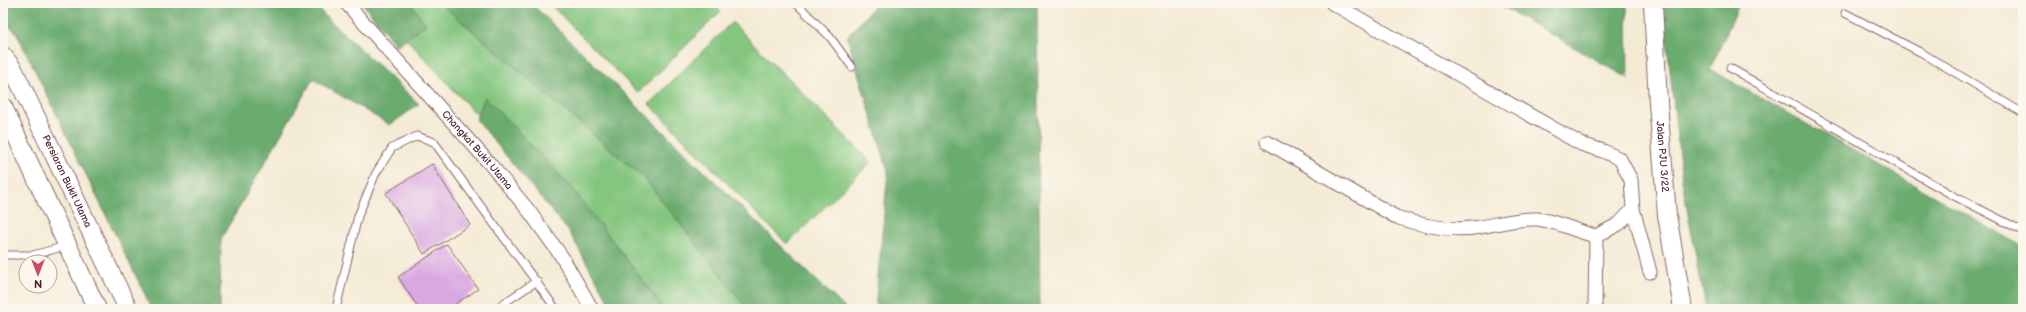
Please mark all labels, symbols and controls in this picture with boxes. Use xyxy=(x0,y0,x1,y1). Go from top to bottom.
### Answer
street label: Changkat Bukit Utama xyxy=(439,108,515,192)
street label: Jalan PJU 3/22 xyxy=(1653,121,1671,193)
street label: Persiaran Bukit Utama xyxy=(40,133,94,230)
north arrow xyxy=(18,254,58,294)
text: N xyxy=(34,277,42,290)

